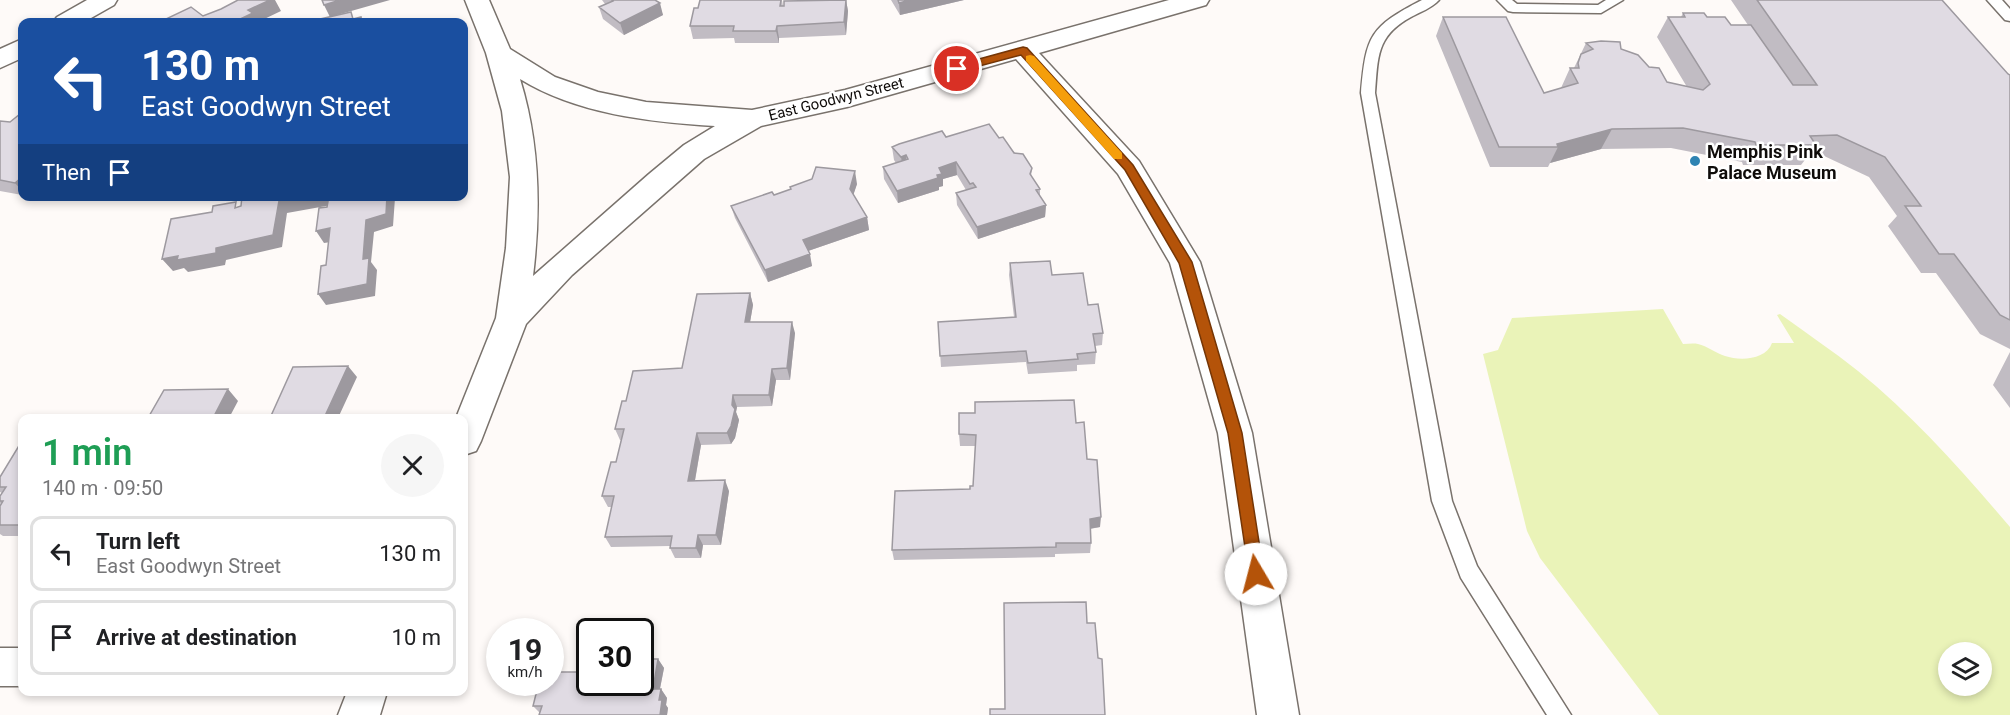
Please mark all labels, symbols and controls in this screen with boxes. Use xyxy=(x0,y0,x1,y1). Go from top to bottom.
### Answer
text: 130 m xyxy=(141,41,260,90)
icon: left xyxy=(42,42,120,120)
pin xyxy=(931,43,982,94)
icon: arrive xyxy=(940,52,973,85)
street label: East Goodwyn Street xyxy=(766,73,906,125)
text: East Goodwyn Street xyxy=(141,91,391,123)
place label: Memphis Pink Palace Museum xyxy=(1707,141,1837,183)
marker: Memphis Pink Palace Museum xyxy=(1688,154,1702,168)
icon: arrive xyxy=(103,156,136,189)
text: Then xyxy=(42,160,91,185)
text: 1 min xyxy=(42,432,132,474)
button: close xyxy=(381,434,444,497)
text: 140 m · 09:50 xyxy=(42,476,163,500)
text: Turn left xyxy=(96,529,180,554)
icon: left xyxy=(45,537,78,570)
text: 130 m xyxy=(379,541,441,566)
position arrow xyxy=(1224,542,1288,606)
text: East Goodwyn Street xyxy=(96,554,281,578)
speed limit sign: 30 xyxy=(576,618,654,696)
icon: arrive xyxy=(45,621,78,654)
text: Arrive at destination xyxy=(96,625,297,650)
text: 10 m xyxy=(392,625,441,650)
text: 19 xyxy=(508,632,542,667)
map controls xyxy=(1938,642,1992,696)
button: layers xyxy=(1938,642,1992,696)
text: km/h xyxy=(507,663,543,681)

